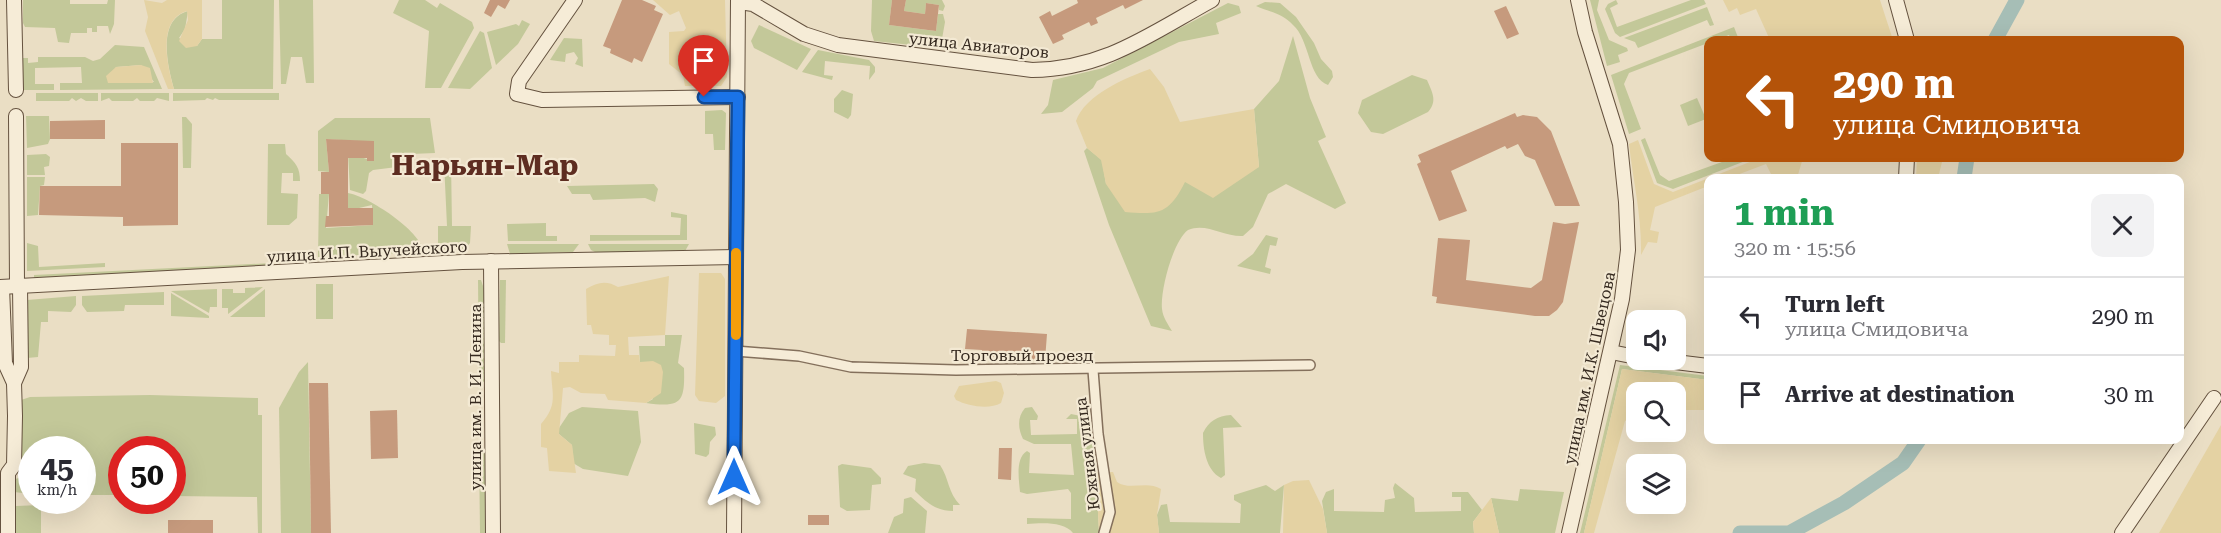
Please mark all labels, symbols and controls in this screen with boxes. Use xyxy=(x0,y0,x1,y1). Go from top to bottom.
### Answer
street label: улица Авиаторов xyxy=(908,29,1050,62)
pin xyxy=(678,35,729,97)
icon: arrive xyxy=(687,44,720,77)
text: 290 m xyxy=(1833,59,1955,108)
icon: left xyxy=(1734,60,1812,138)
text: улица Смидовича xyxy=(1833,109,2080,141)
district label: Нарьян-Мар xyxy=(392,149,578,182)
text: 1 min xyxy=(1734,192,1834,234)
button: close xyxy=(2091,194,2154,257)
text: 320 m · 15:56 xyxy=(1734,236,1856,260)
street label: улица И.П. Выучейского xyxy=(266,237,468,266)
street label: улица им. И.К. Швецова xyxy=(1560,270,1619,466)
text: Turn left xyxy=(1785,292,1885,317)
icon: left xyxy=(1734,300,1767,333)
street label: улица им. В. И. Ленина xyxy=(466,303,485,490)
text: 290 m xyxy=(2091,304,2154,329)
map controls xyxy=(1626,310,1686,514)
button: sound xyxy=(1626,310,1686,370)
text: улица Смидовича xyxy=(1785,317,1968,341)
street label: Торговый проезд xyxy=(951,346,1093,365)
icon: arrive xyxy=(1734,378,1767,411)
button: search xyxy=(1626,382,1686,442)
text: Arrive at destination xyxy=(1785,382,2014,407)
text: 30 m xyxy=(2104,382,2154,407)
street label: Южная улица xyxy=(1071,396,1104,511)
speed limit sign: 50 xyxy=(108,436,186,514)
position arrow xyxy=(702,445,766,509)
text: 45 xyxy=(40,450,74,485)
button: layers xyxy=(1626,454,1686,514)
text: km/h xyxy=(37,481,77,499)

